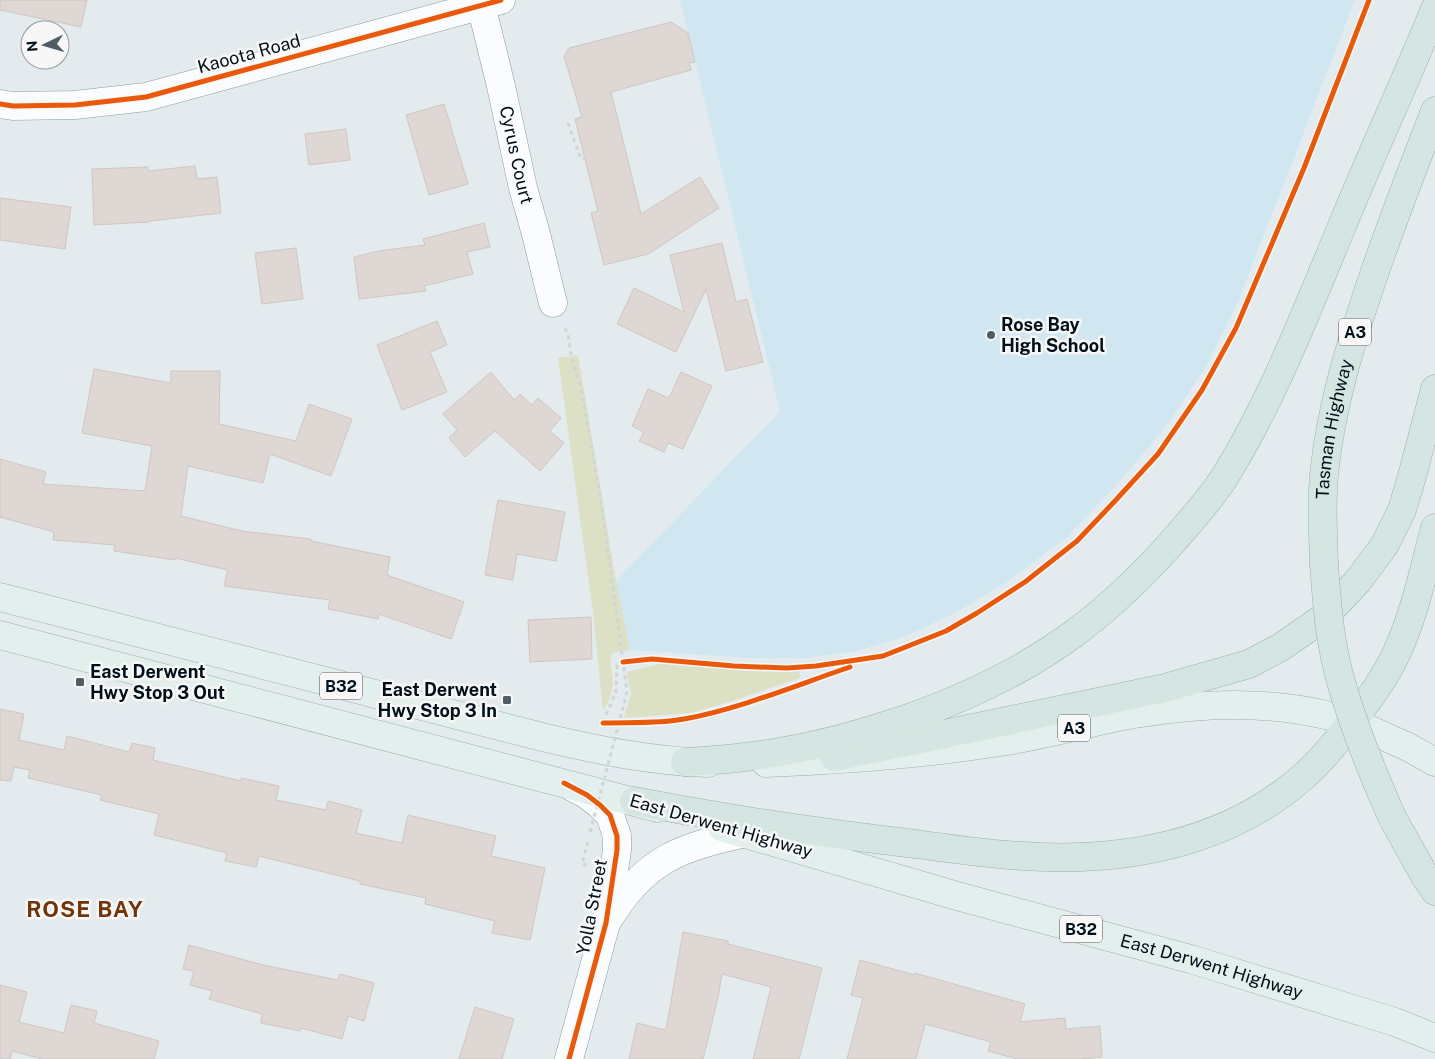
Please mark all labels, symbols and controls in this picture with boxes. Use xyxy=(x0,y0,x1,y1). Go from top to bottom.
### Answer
north arrow xyxy=(20,20,70,70)
street label: Kaoota Road xyxy=(195,30,303,77)
text: N xyxy=(24,40,40,52)
street label: Cyrus Court xyxy=(496,104,538,206)
place label: Rose Bay High School xyxy=(1001,314,1105,356)
road number: A3 xyxy=(1339,318,1371,346)
marker: Rose Bay High School xyxy=(985,329,997,341)
street label: Tasman Highway xyxy=(1312,356,1357,499)
place label: East Derwent Hwy Stop 3 Out xyxy=(90,661,225,703)
road number: B32 xyxy=(320,672,362,699)
marker: East Derwent Hwy Stop 3 Out xyxy=(74,676,86,688)
place label: East Derwent Hwy Stop 3 In xyxy=(378,679,497,721)
marker: East Derwent Hwy Stop 3 In xyxy=(501,694,513,706)
road number: A3 xyxy=(1058,714,1090,741)
street label: East Derwent Highway xyxy=(627,789,815,862)
street label: Yolla Street xyxy=(572,857,611,957)
district label: ROSE BAY xyxy=(26,896,144,922)
road number: B32 xyxy=(1060,916,1102,942)
street label: East Derwent Highway xyxy=(1118,930,1306,1003)

